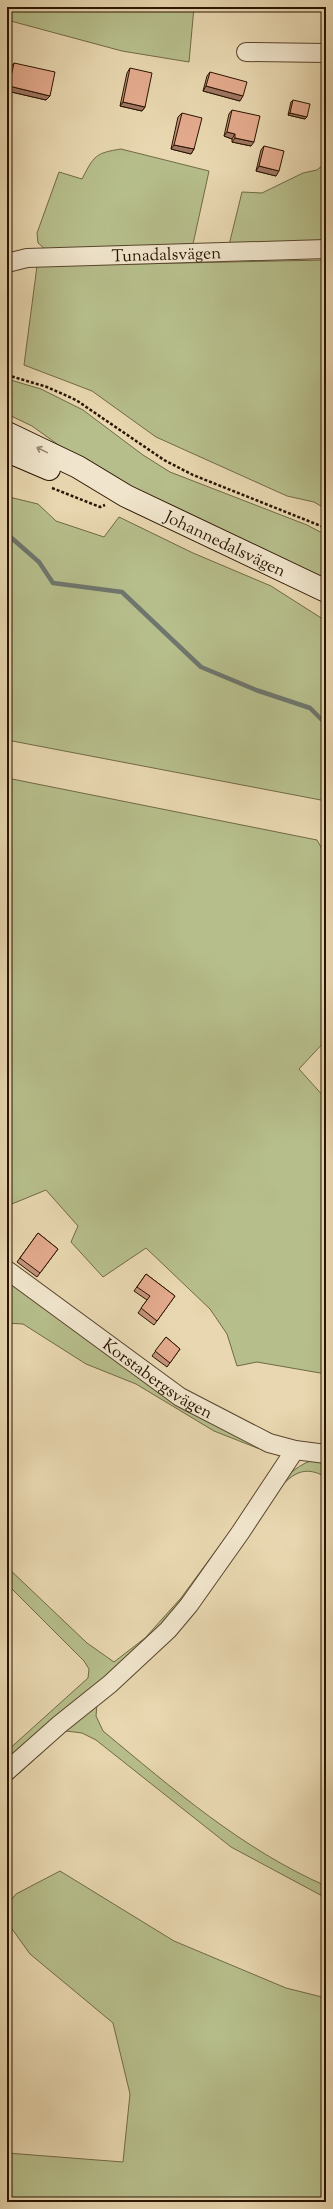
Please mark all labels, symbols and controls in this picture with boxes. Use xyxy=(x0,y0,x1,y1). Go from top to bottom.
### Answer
street label: Tunadalsvägen xyxy=(111,242,221,269)
one-way arrow xyxy=(37,446,49,453)
street label: Johannedalsvägen xyxy=(159,506,289,584)
street label: Korstabergsvägen xyxy=(97,1334,216,1426)

